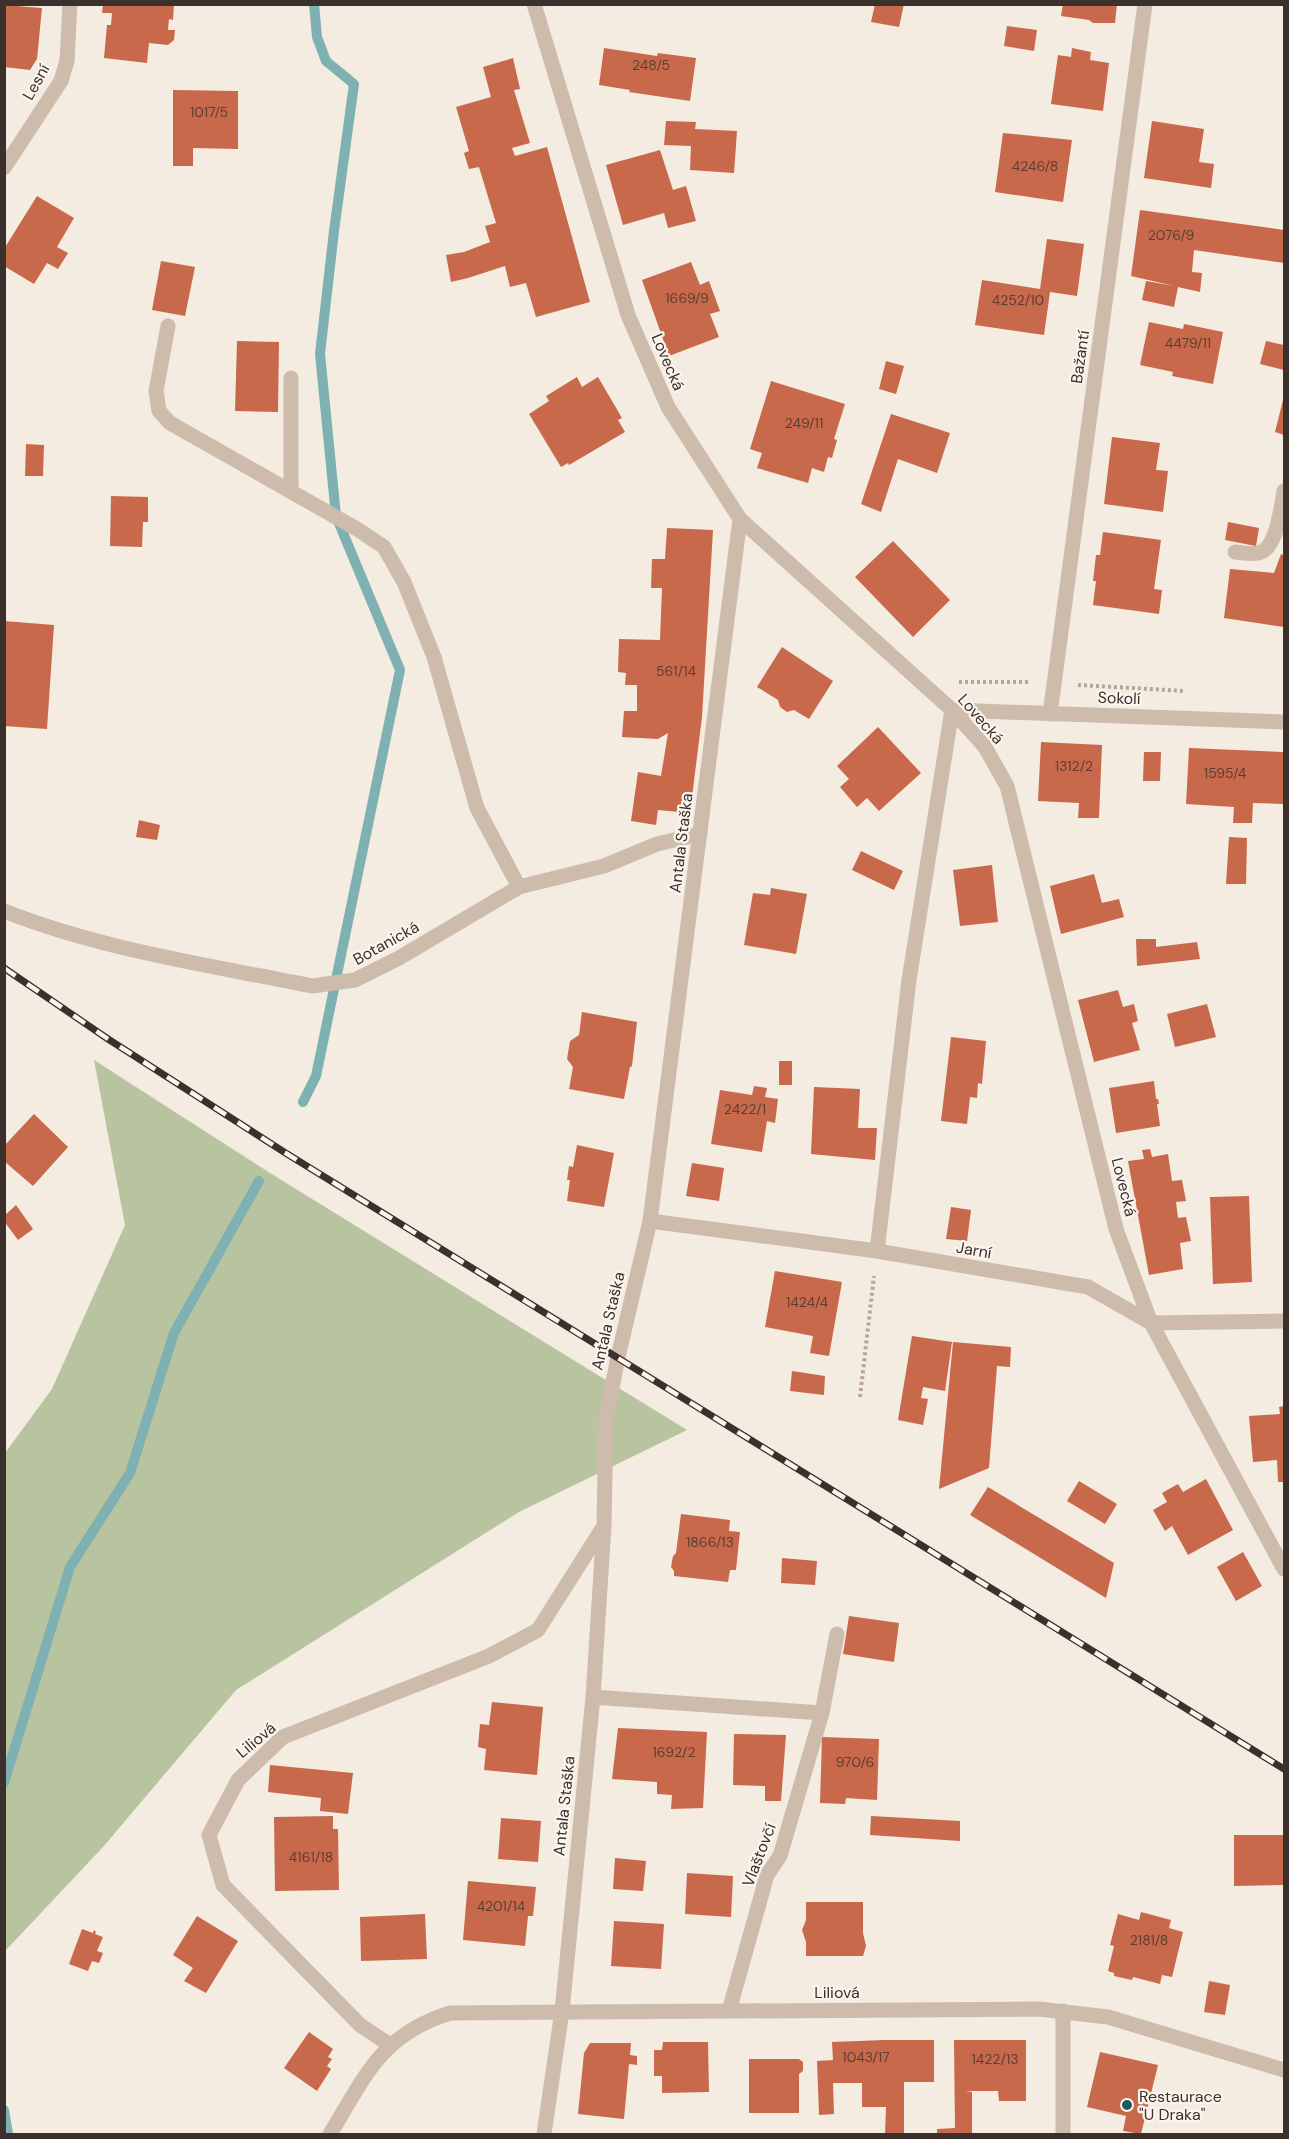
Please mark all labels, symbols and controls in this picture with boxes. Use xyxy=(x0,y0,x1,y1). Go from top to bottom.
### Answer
house number: 248/5 xyxy=(632,56,670,74)
street label: Lesní xyxy=(18,60,55,104)
house number: 1017/5 xyxy=(190,103,228,121)
house number: 4246/8 xyxy=(1012,157,1058,175)
house number: 2076/9 xyxy=(1148,226,1194,244)
house number: 1669/9 xyxy=(665,289,709,307)
house number: 4252/10 xyxy=(992,291,1044,309)
street label: Bažantí xyxy=(1066,329,1094,385)
street label: Lovecká xyxy=(647,330,689,394)
house number: 4479/11 xyxy=(1165,334,1211,352)
house number: 249/11 xyxy=(785,414,823,432)
house number: 561/14 xyxy=(656,662,697,680)
street label: Sokolí xyxy=(1097,687,1141,709)
street label: Lovecká xyxy=(953,689,1009,749)
house number: 1312/2 xyxy=(1055,757,1093,775)
house number: 1595/4 xyxy=(1204,764,1247,782)
street label: Antala Staška xyxy=(664,792,698,894)
street label: Botanická xyxy=(349,916,423,970)
house number: 2422/1 xyxy=(724,1100,766,1118)
street label: Lovecká xyxy=(1107,1155,1141,1219)
street label: Jarní xyxy=(955,1237,994,1263)
street label: Antala Staška xyxy=(586,1270,630,1372)
house number: 1424/4 xyxy=(786,1293,829,1311)
house number: 1866/13 xyxy=(686,1533,734,1551)
street label: Liliová xyxy=(232,1717,280,1763)
house number: 1692/2 xyxy=(652,1743,696,1761)
house number: 970/6 xyxy=(836,1753,874,1771)
street label: Antala Staška xyxy=(548,1755,580,1857)
street label: Vlaštovčí xyxy=(737,1820,781,1890)
house number: 4161/18 xyxy=(289,1848,333,1866)
house number: 4201/14 xyxy=(477,1897,526,1915)
house number: 2181/8 xyxy=(1130,1931,1168,1949)
street label: Liliová xyxy=(814,1982,860,2003)
house number: 1043/17 xyxy=(842,2048,890,2066)
house number: 1422/13 xyxy=(971,2050,1019,2068)
place label: Restaurace "U Draka" xyxy=(1139,2086,1222,2125)
marker: Restaurace "U Draka" xyxy=(1120,2098,1134,2112)

